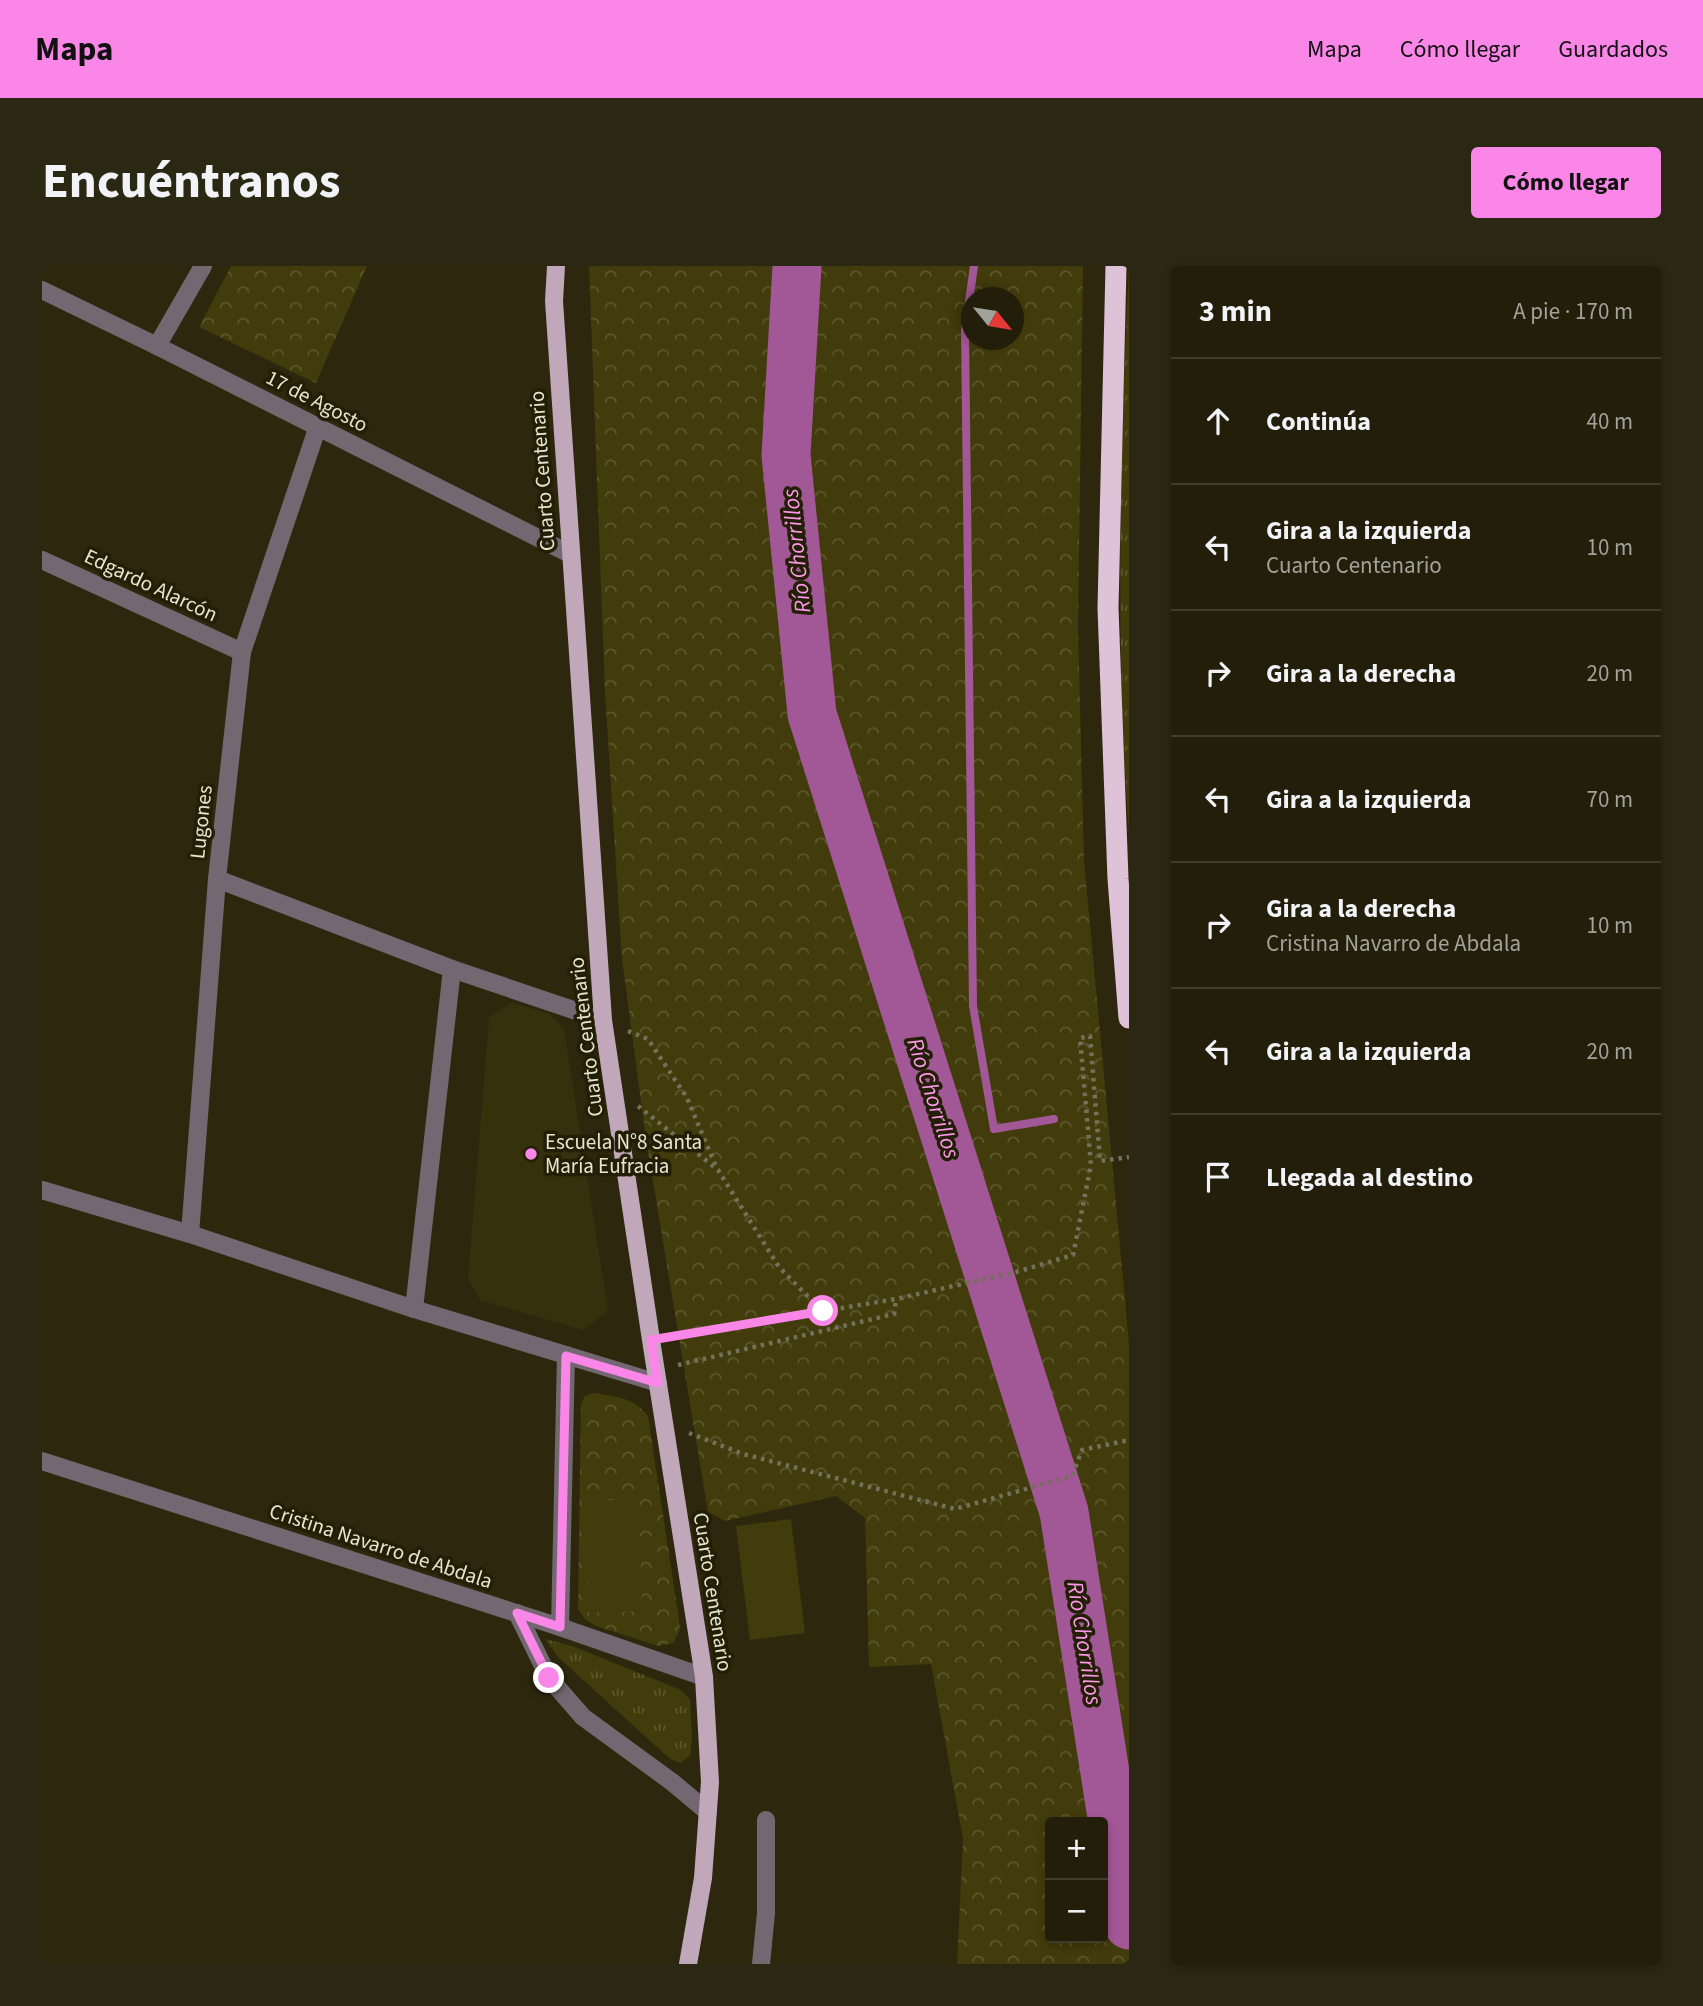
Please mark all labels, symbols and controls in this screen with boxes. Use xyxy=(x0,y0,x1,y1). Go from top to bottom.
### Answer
text: Mapa xyxy=(35,26,113,73)
text: Mapa xyxy=(1307,32,1362,67)
text: Cómo llegar xyxy=(1400,32,1520,67)
text: Guardados xyxy=(1558,32,1668,67)
text: Encuéntranos xyxy=(42,147,340,217)
button: Cómo llegar xyxy=(1471,147,1661,218)
north arrow xyxy=(961,287,1024,350)
text: 3 min xyxy=(1199,290,1272,333)
text: A pie · 170 m xyxy=(1513,295,1633,328)
street label: 17 de Agosto xyxy=(261,362,373,440)
street label: Cuarto Centenario xyxy=(521,390,563,552)
icon: ahead xyxy=(1199,402,1237,440)
text: Continúa xyxy=(1266,403,1371,440)
text: 40 m xyxy=(1586,405,1633,438)
water label: Río Chorrillos xyxy=(774,487,819,615)
text: Gira a la izquierda xyxy=(1266,512,1471,549)
icon: left xyxy=(1199,528,1237,566)
text: 10 m xyxy=(1586,531,1633,564)
street label: Edgardo Alarcón xyxy=(79,541,223,629)
text: Cuarto Centenario xyxy=(1266,549,1442,582)
icon: right xyxy=(1199,654,1237,692)
text: Gira a la derecha xyxy=(1266,655,1456,692)
text: 20 m xyxy=(1586,657,1633,690)
icon: left xyxy=(1199,780,1237,818)
text: Gira a la izquierda xyxy=(1266,781,1471,818)
text: 70 m xyxy=(1586,783,1633,816)
street label: Lugones xyxy=(182,784,220,860)
text: Gira a la derecha xyxy=(1266,890,1456,927)
icon: right xyxy=(1199,906,1237,944)
text: 10 m xyxy=(1586,909,1633,942)
text: Cristina Navarro de Abdala xyxy=(1266,927,1521,960)
street label: Cuarto Centenario xyxy=(561,956,611,1118)
icon: left xyxy=(1199,1032,1237,1070)
text: Gira a la izquierda xyxy=(1266,1033,1471,1070)
water label: Río Chorrillos xyxy=(899,1034,969,1163)
text: 20 m xyxy=(1586,1035,1633,1068)
place label: Escuela N°8 Santa María Eufracia xyxy=(545,1127,702,1181)
marker: Escuela N°8 Santa María Eufracia xyxy=(523,1146,539,1162)
icon: arrive xyxy=(1199,1158,1237,1196)
text: Llegada al destino xyxy=(1266,1159,1473,1196)
route start xyxy=(807,1295,838,1326)
street label: Cristina Navarro de Abdala xyxy=(266,1496,496,1596)
street label: Cuarto Centenario xyxy=(686,1510,740,1674)
water label: Río Chorrillos xyxy=(1058,1579,1111,1707)
route end xyxy=(533,1662,564,1693)
map controls xyxy=(1045,1817,1108,1943)
button: + xyxy=(1045,1817,1108,1880)
button: − xyxy=(1045,1880,1108,1943)

